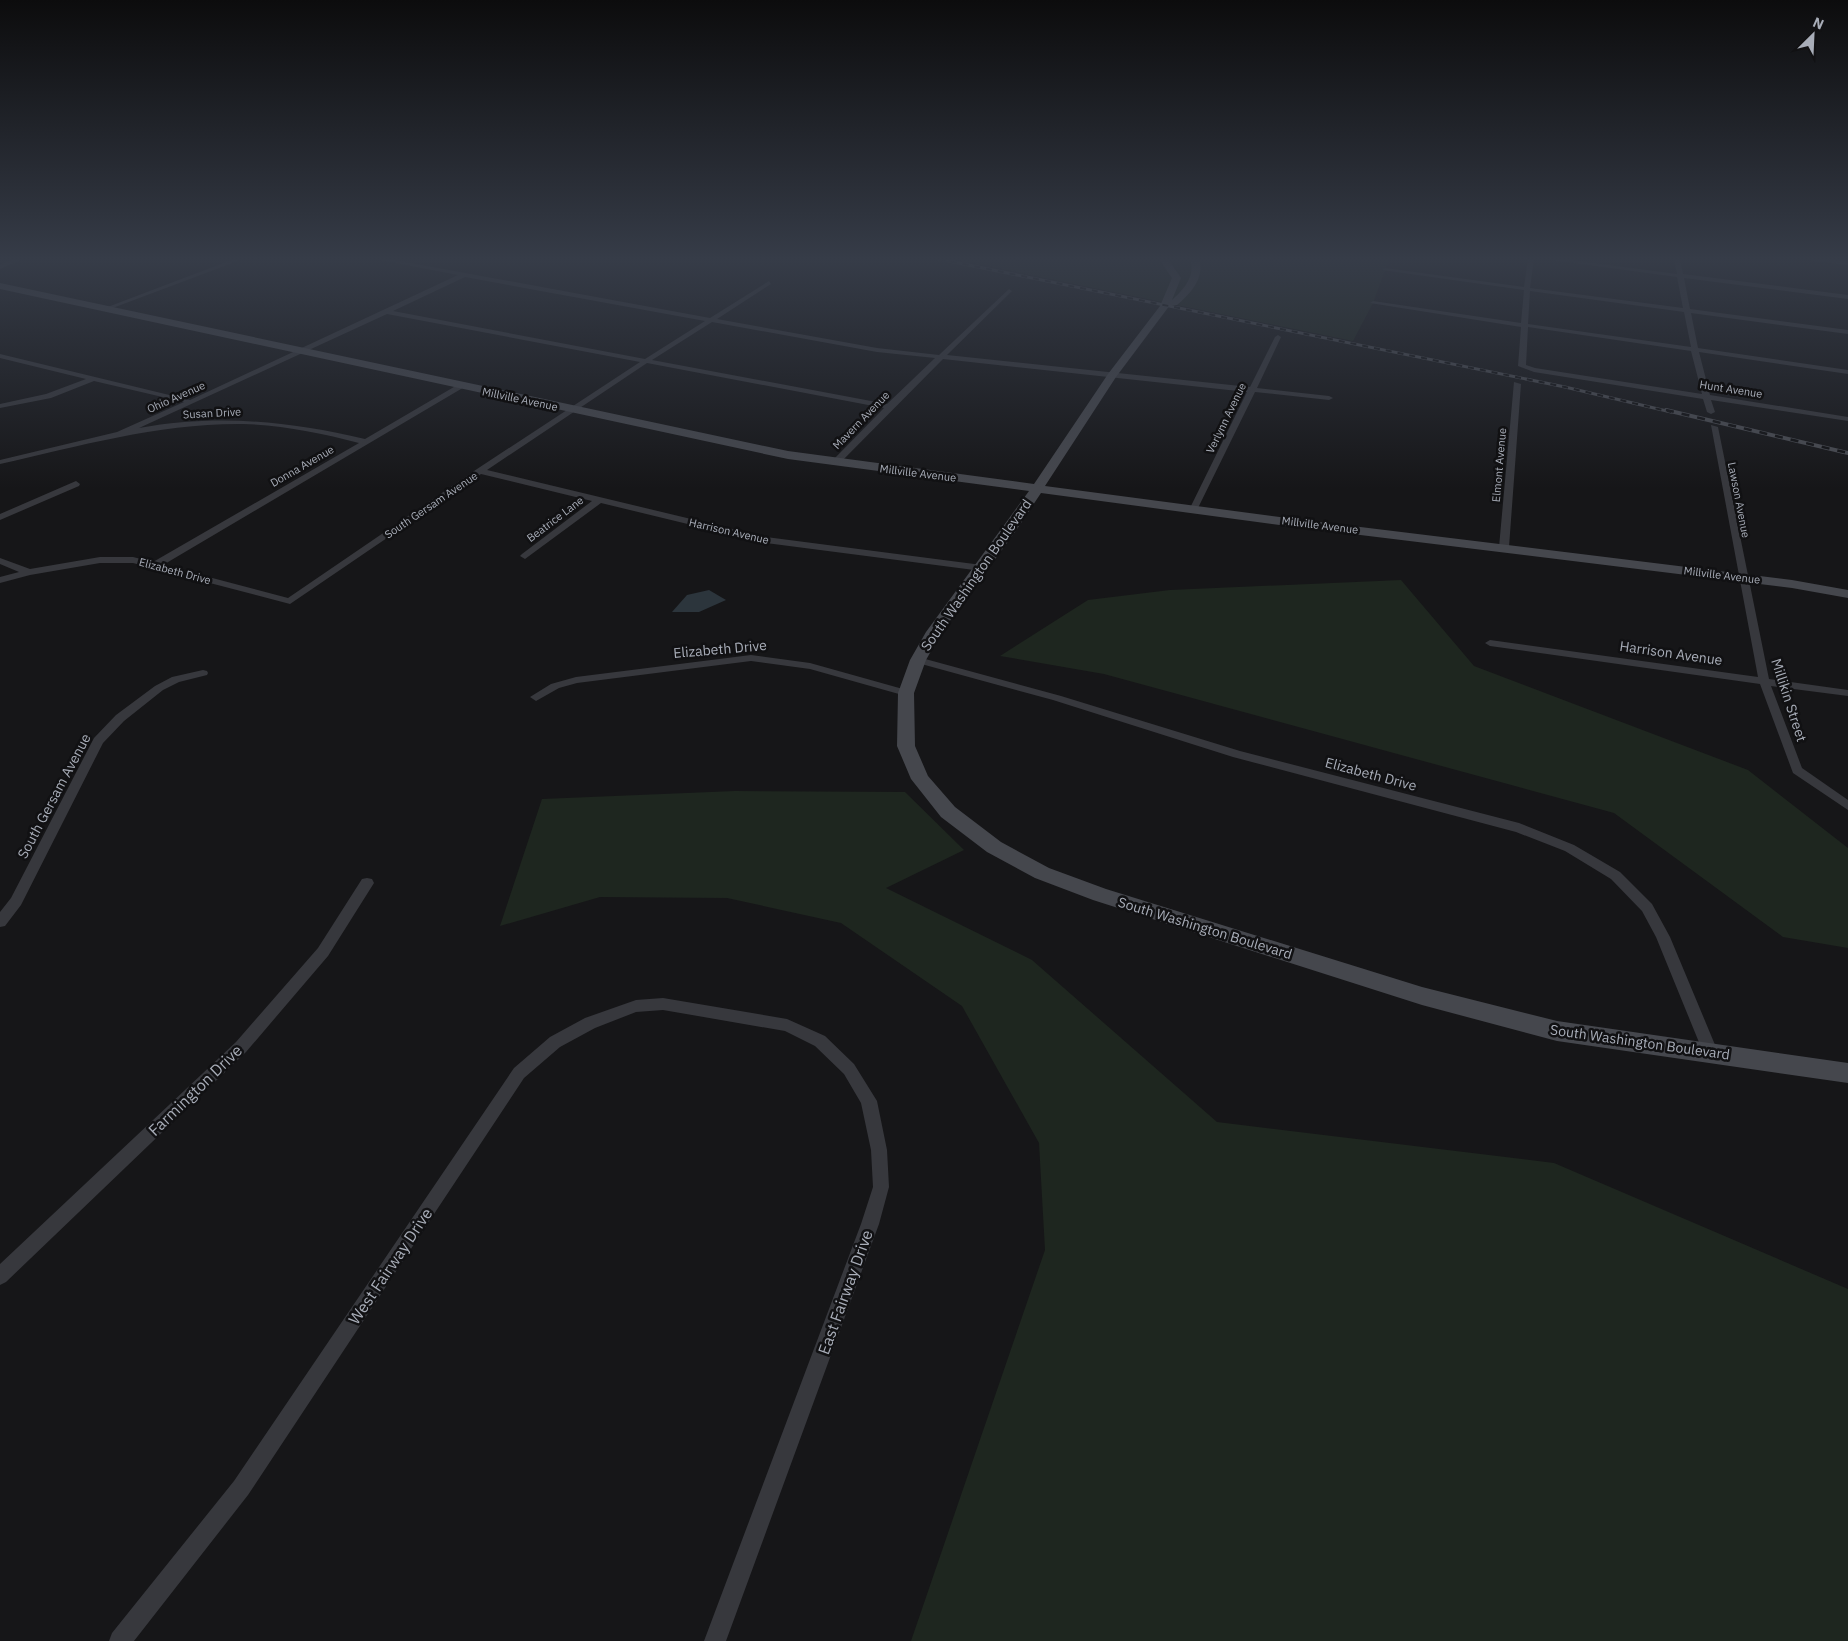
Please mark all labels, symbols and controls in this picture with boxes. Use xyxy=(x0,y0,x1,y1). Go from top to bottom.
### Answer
north arrow xyxy=(1788,10,1838,60)
text: N xyxy=(1810,13,1827,33)
street label: Hunt Avenue xyxy=(1699,377,1763,401)
street label: Ohio Avenue xyxy=(145,378,207,416)
street label: Verlynn Avenue xyxy=(1203,380,1249,456)
street label: Millville Avenue xyxy=(481,384,559,414)
street label: Mavern Avenue xyxy=(830,388,892,452)
street label: Susan Drive xyxy=(183,404,241,422)
street label: Elmont Avenue xyxy=(1489,427,1509,503)
street label: Donna Avenue xyxy=(268,442,336,490)
street label: Millville Avenue xyxy=(879,461,957,485)
street label: Lawson Avenue xyxy=(1725,461,1753,539)
street label: South Gersam Avenue xyxy=(382,469,480,541)
street label: Beatrice Lane xyxy=(524,493,586,545)
street label: South Washington Boulevard xyxy=(917,496,1035,654)
street label: Millville Avenue xyxy=(1281,513,1359,537)
street label: Harrison Avenue xyxy=(688,515,770,547)
street label: Elizabeth Drive xyxy=(138,555,212,587)
street label: Millville Avenue xyxy=(1683,563,1761,587)
street label: Elizabeth Drive xyxy=(672,636,768,662)
street label: Harrison Avenue xyxy=(1618,637,1724,669)
street label: Millikin Street xyxy=(1767,656,1811,744)
street label: South Gersam Avenue xyxy=(13,730,95,862)
street label: Elizabeth Drive xyxy=(1323,753,1419,795)
street label: South Washington Boulevard xyxy=(1116,893,1294,963)
street label: South Washington Boulevard xyxy=(1549,1020,1731,1064)
street label: Farmington Drive xyxy=(144,1040,246,1140)
street label: West Fairway Drive xyxy=(344,1204,436,1328)
street label: East Fairway Drive xyxy=(813,1227,877,1357)

